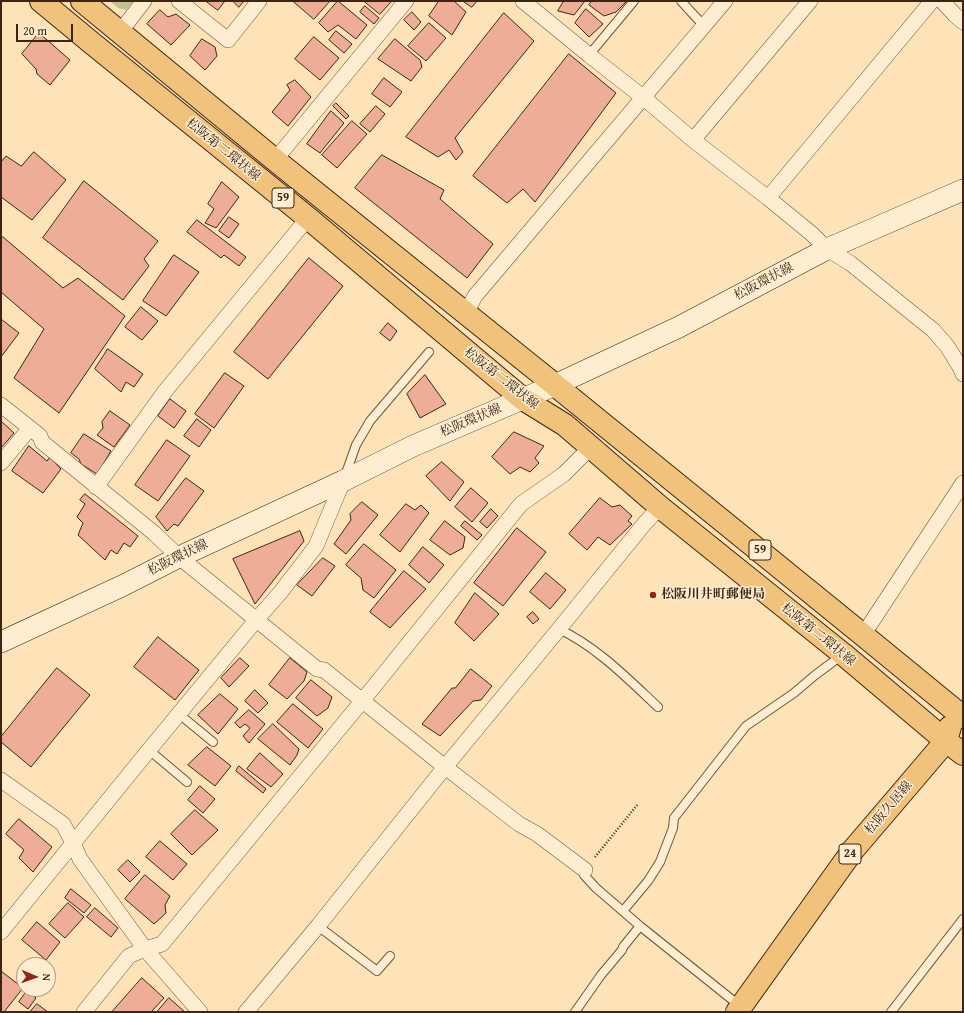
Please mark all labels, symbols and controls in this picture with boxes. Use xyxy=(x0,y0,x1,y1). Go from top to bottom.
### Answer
scale bar xyxy=(18,16,75,42)
text: 20 m xyxy=(23,22,47,39)
street label: 松阪第二環状線 xyxy=(183,115,263,185)
road number: 59 xyxy=(272,188,294,208)
street label: 松阪環状線 xyxy=(732,260,796,304)
street label: 松阪第二環状線 xyxy=(460,345,542,413)
street label: 松阪環状線 xyxy=(438,401,504,441)
street label: 松阪環状線 xyxy=(145,537,211,579)
road number: 59 xyxy=(749,540,771,560)
place label: 松阪川井町郵便局 xyxy=(661,587,765,603)
marker: 松阪川井町郵便局 xyxy=(648,590,658,600)
street label: 松阪第二環状線 xyxy=(778,600,858,670)
street label: 松阪久居線 xyxy=(862,778,916,838)
road number: 24 xyxy=(839,844,861,864)
north arrow xyxy=(16,957,56,997)
text: N xyxy=(39,973,55,981)

